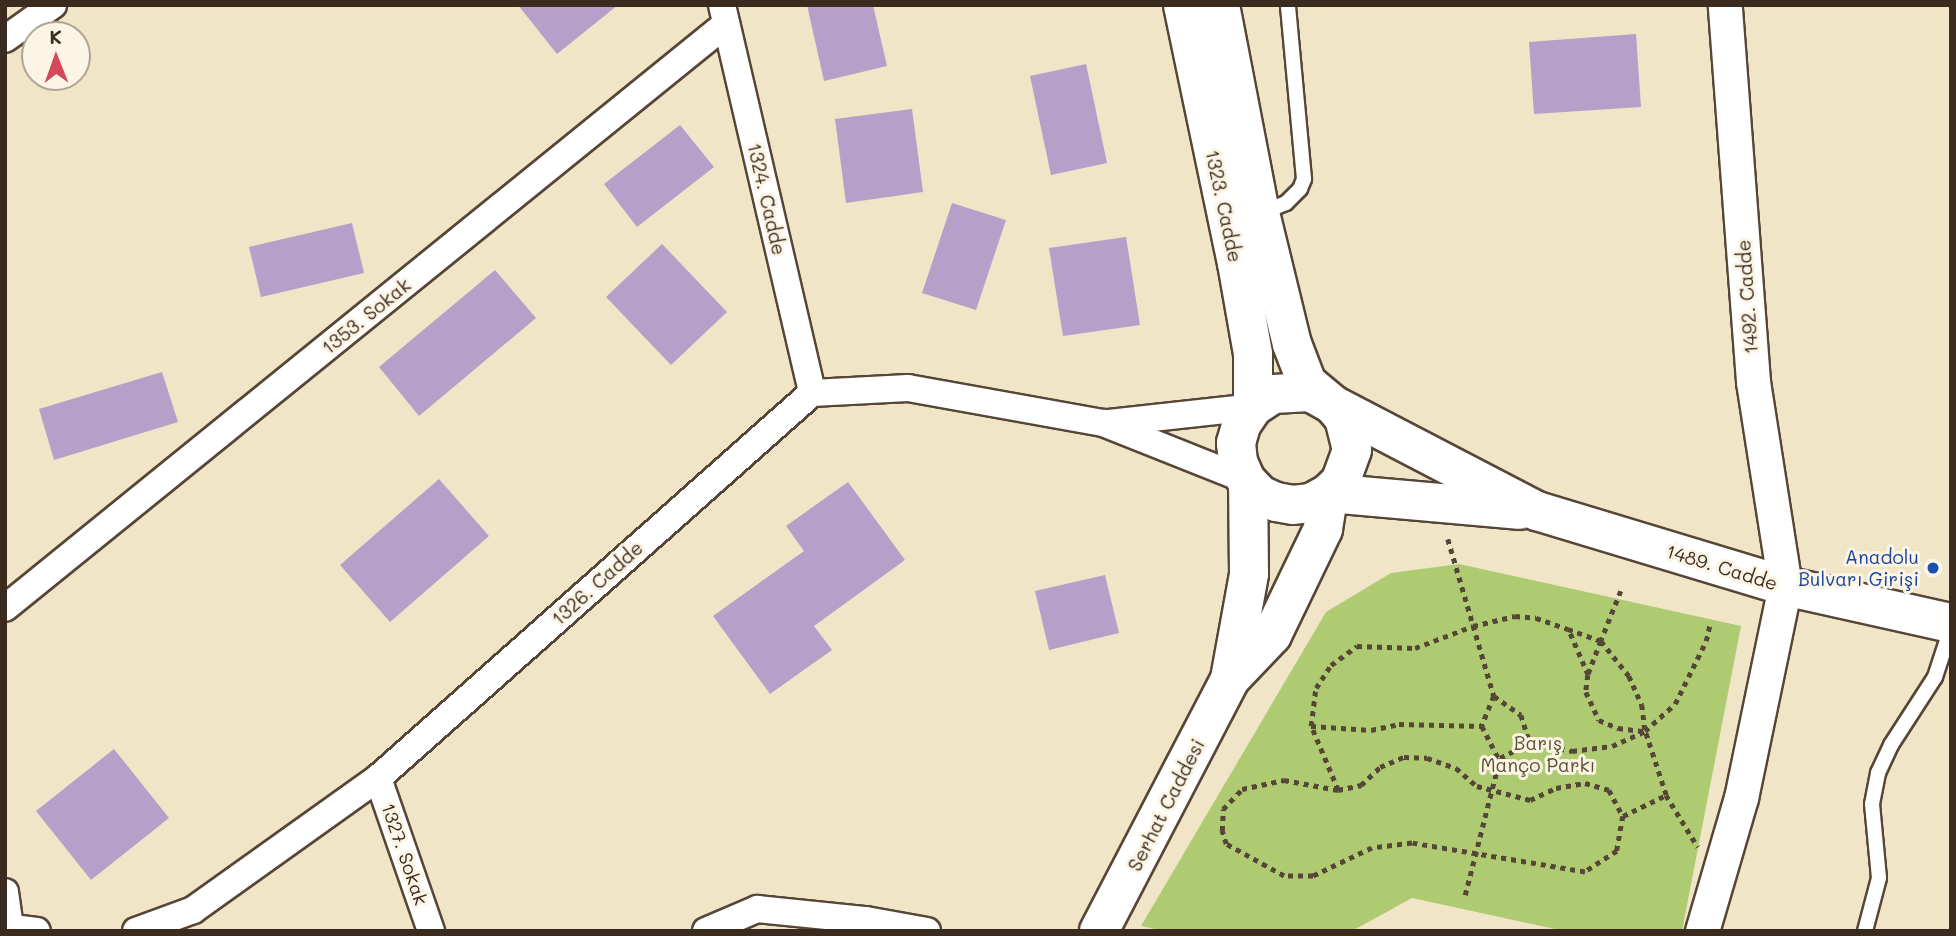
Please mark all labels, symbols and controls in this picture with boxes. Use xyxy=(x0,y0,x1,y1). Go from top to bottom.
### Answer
north arrow xyxy=(21,21,91,91)
text: K xyxy=(49,24,62,49)
street label: 1324. Cadde xyxy=(743,141,791,257)
street label: 1323. Cadde xyxy=(1201,148,1247,264)
street label: 1492. Cadde xyxy=(1732,239,1762,355)
street label: 1353. Sokak xyxy=(317,273,415,359)
street label: 1326. Cadde xyxy=(547,536,647,630)
street label: 1489. Cadde xyxy=(1664,539,1780,595)
place label: Anadolu Bulvarı Girişi xyxy=(1798,546,1919,590)
marker: Anadolu Bulvarı Girişi xyxy=(1925,560,1941,576)
park label: Barış Manço Parkı xyxy=(1480,732,1596,776)
street label: Serhat Caddesi xyxy=(1123,735,1209,875)
street label: 1327. Sokak xyxy=(377,800,433,908)

